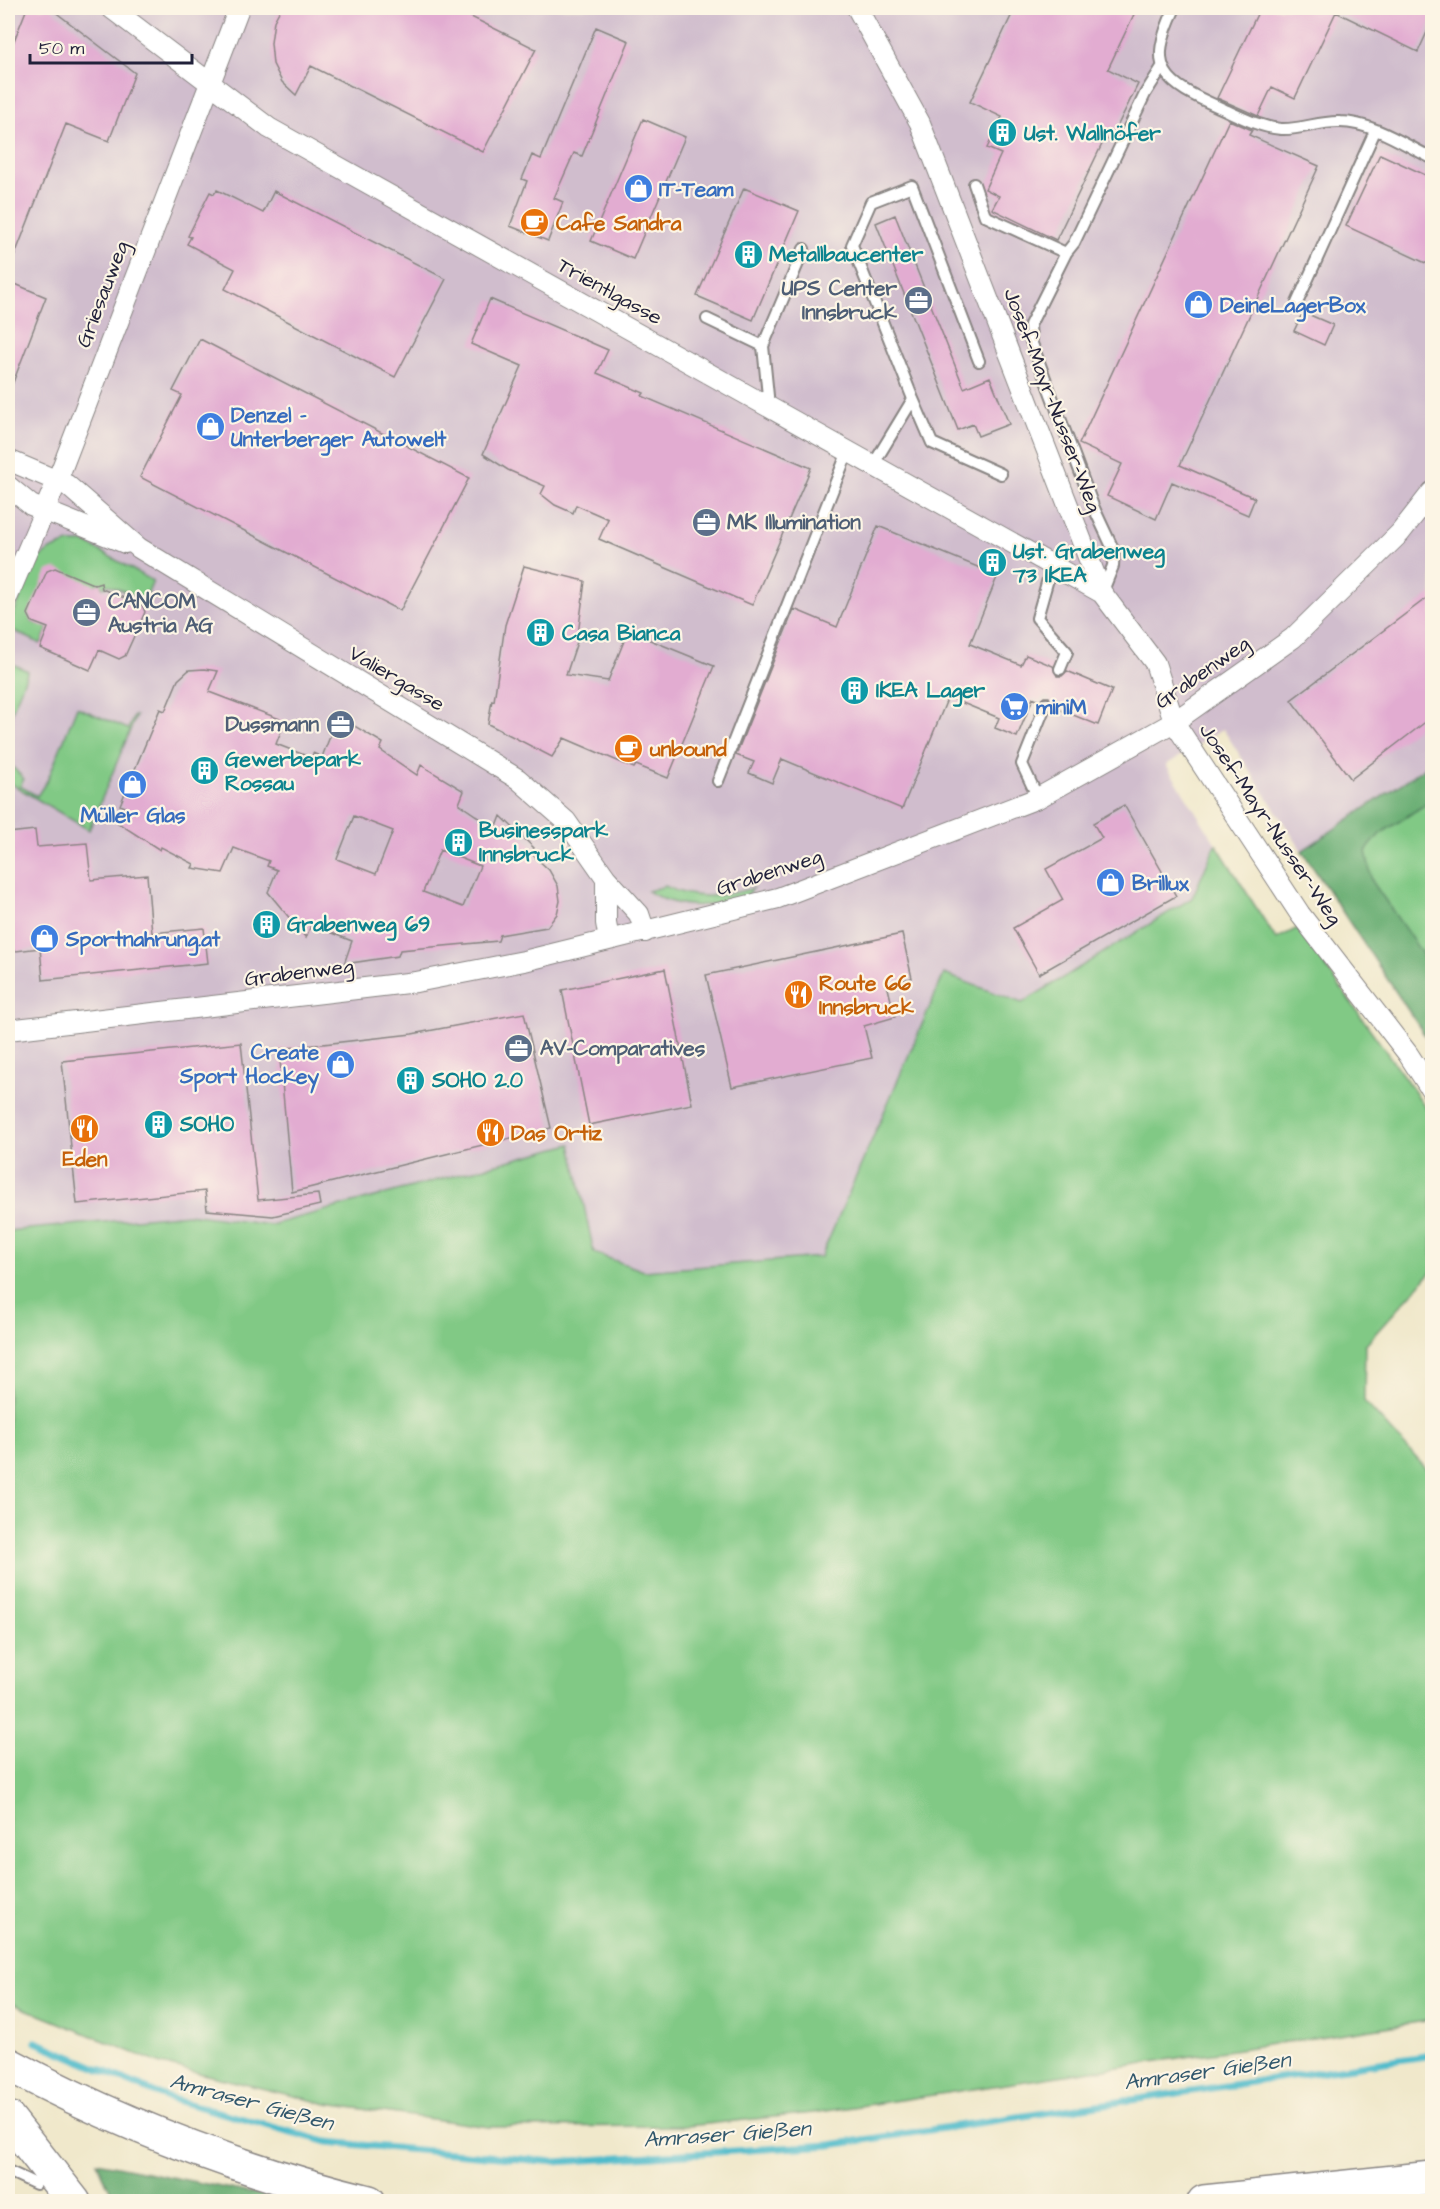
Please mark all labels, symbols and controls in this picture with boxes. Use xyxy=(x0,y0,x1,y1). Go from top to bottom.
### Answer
scale bar xyxy=(30,27,192,65)
text: 50 m xyxy=(39,36,84,61)
building icon: Ust. Wallnöfer xyxy=(987,117,1019,149)
place label: Ust. Wallnöfer xyxy=(1024,119,1161,148)
shop icon: IT-Team xyxy=(622,173,654,205)
place label: IT-Team xyxy=(659,175,734,204)
cafe icon: Cafe Sandra xyxy=(519,207,551,239)
place label: Cafe Sandra xyxy=(556,209,682,238)
street label: Griesauweg xyxy=(69,237,138,352)
building icon: Metallbaucenter xyxy=(732,238,764,270)
place label: Metallbaucenter xyxy=(769,240,924,269)
street label: Trientlgasse xyxy=(551,251,667,334)
place label: UPS Center Innsbruck xyxy=(782,274,897,327)
office icon: UPS Center Innsbruck xyxy=(902,284,934,316)
street label: Josef-Mayr-Nusser-Weg xyxy=(995,284,1109,517)
shop icon: DeineLagerBox xyxy=(1183,289,1215,321)
place label: DeineLagerBox xyxy=(1220,291,1367,322)
place label: Denzel - Unterberger Autowelt xyxy=(231,401,447,456)
shop icon: Denzel - Unterberger Autowelt xyxy=(194,411,226,443)
office icon: MK Illumination xyxy=(690,506,722,538)
place label: MK Illumination xyxy=(727,508,861,537)
place label: Ust. Grabenweg 73 IKEA xyxy=(1012,537,1165,590)
building icon: Ust. Grabenweg 73 IKEA xyxy=(976,547,1008,579)
place label: CANCOM Austria AG xyxy=(108,587,213,640)
office icon: CANCOM Austria AG xyxy=(71,597,103,629)
building icon: Casa Bianca xyxy=(525,617,557,649)
place label: Casa Bianca xyxy=(562,619,681,648)
street label: Grabenweg xyxy=(1149,629,1257,717)
street label: Valiergasse xyxy=(342,638,450,720)
building icon: IKEA Lager xyxy=(839,674,871,706)
place label: IKEA Lager xyxy=(876,676,986,707)
supermarket icon: miniM xyxy=(999,691,1031,723)
place label: miniM xyxy=(1036,693,1087,722)
office icon: Dussmann xyxy=(324,708,356,740)
place label: Dussmann xyxy=(226,710,319,739)
street label: Josef-Mayr-Nusser-Weg xyxy=(1190,718,1349,932)
cafe icon: unbound xyxy=(613,733,645,765)
place label: unbound xyxy=(649,735,727,764)
place label: Gewerbepark Rossau xyxy=(225,745,361,798)
building icon: Gewerbepark Rossau xyxy=(188,755,220,787)
shop icon: Müller Glas xyxy=(117,768,149,800)
place label: Müller Glas xyxy=(80,801,186,830)
place label: Businesspark Innsbruck xyxy=(479,816,608,869)
building icon: Businesspark Innsbruck xyxy=(442,826,474,858)
street label: Grabenweg xyxy=(713,842,827,905)
shop icon: Brillux xyxy=(1095,867,1127,899)
place label: Brillux xyxy=(1132,869,1190,898)
building icon: Grabenweg 69 xyxy=(250,908,282,940)
place label: Grabenweg 69 xyxy=(287,910,430,941)
shop icon: Sportnahrung.at xyxy=(29,923,61,955)
place label: Sportnahrung.at xyxy=(65,925,221,956)
street label: Grabenweg xyxy=(243,951,356,996)
place label: Route 66 Innsbruck xyxy=(819,969,914,1022)
restaurant icon: Route 66 Innsbruck xyxy=(782,979,814,1011)
office icon: AV-Comparatives xyxy=(503,1032,535,1064)
place label: AV-Comparatives xyxy=(540,1034,706,1064)
place label: Create Sport Hockey xyxy=(179,1038,320,1094)
shop icon: Create Sport Hockey xyxy=(324,1048,356,1080)
building icon: SOHO 2.0 xyxy=(395,1064,427,1096)
place label: SOHO 2.0 xyxy=(431,1066,523,1095)
building icon: SOHO xyxy=(143,1108,175,1140)
place label: SOHO xyxy=(179,1110,234,1139)
restaurant icon: Eden xyxy=(69,1112,101,1144)
restaurant icon: Das Ortiz xyxy=(474,1117,506,1149)
place label: Das Ortiz xyxy=(511,1119,603,1148)
place label: Eden xyxy=(62,1145,108,1174)
water label: Amraser Gießen xyxy=(1122,2044,1294,2098)
water label: Amraser Gießen xyxy=(167,2066,338,2140)
water label: Amraser Gießen xyxy=(643,2113,814,2156)

